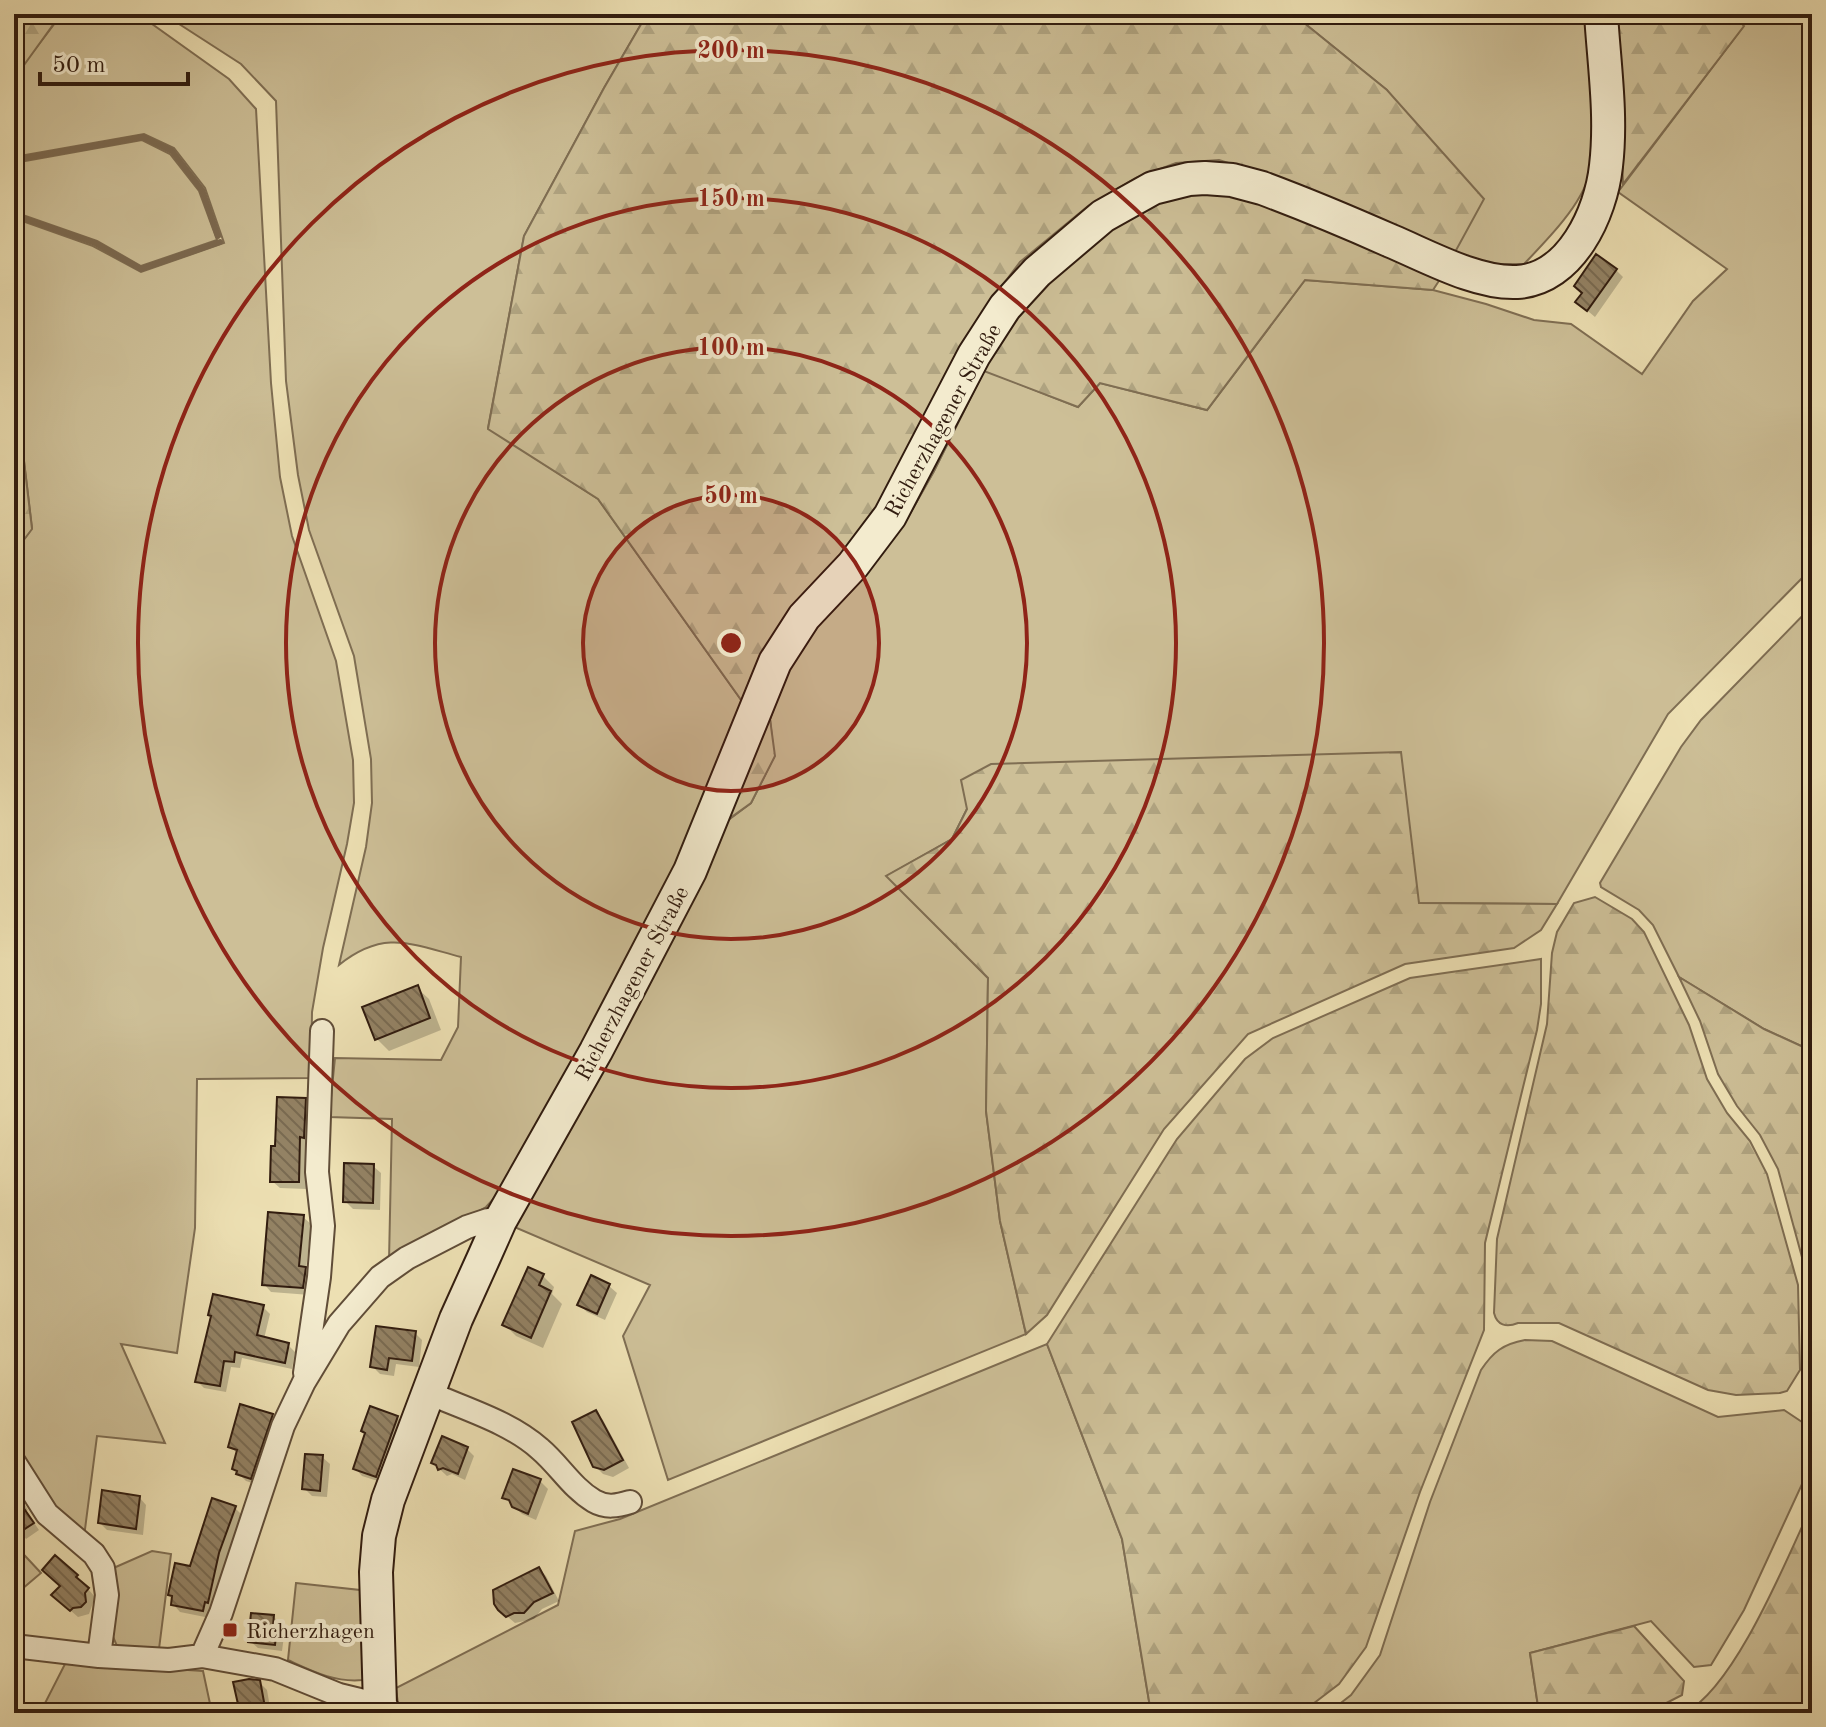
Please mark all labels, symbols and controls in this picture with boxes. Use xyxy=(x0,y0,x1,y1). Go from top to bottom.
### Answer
scale bar xyxy=(40,36,188,86)
text: 200 m xyxy=(697,40,765,64)
text: 50 m xyxy=(52,54,106,78)
text: 150 m xyxy=(697,187,765,212)
street label: Richerzhagener Straße xyxy=(882,321,1006,521)
text: 100 m xyxy=(697,337,765,361)
text: 50 m xyxy=(704,484,758,509)
centre of rings xyxy=(717,629,745,657)
street label: Richerzhagener Straße xyxy=(572,883,693,1085)
marker: Richerzhagen xyxy=(221,1621,239,1639)
place label: Richerzhagen xyxy=(246,1621,375,1643)

